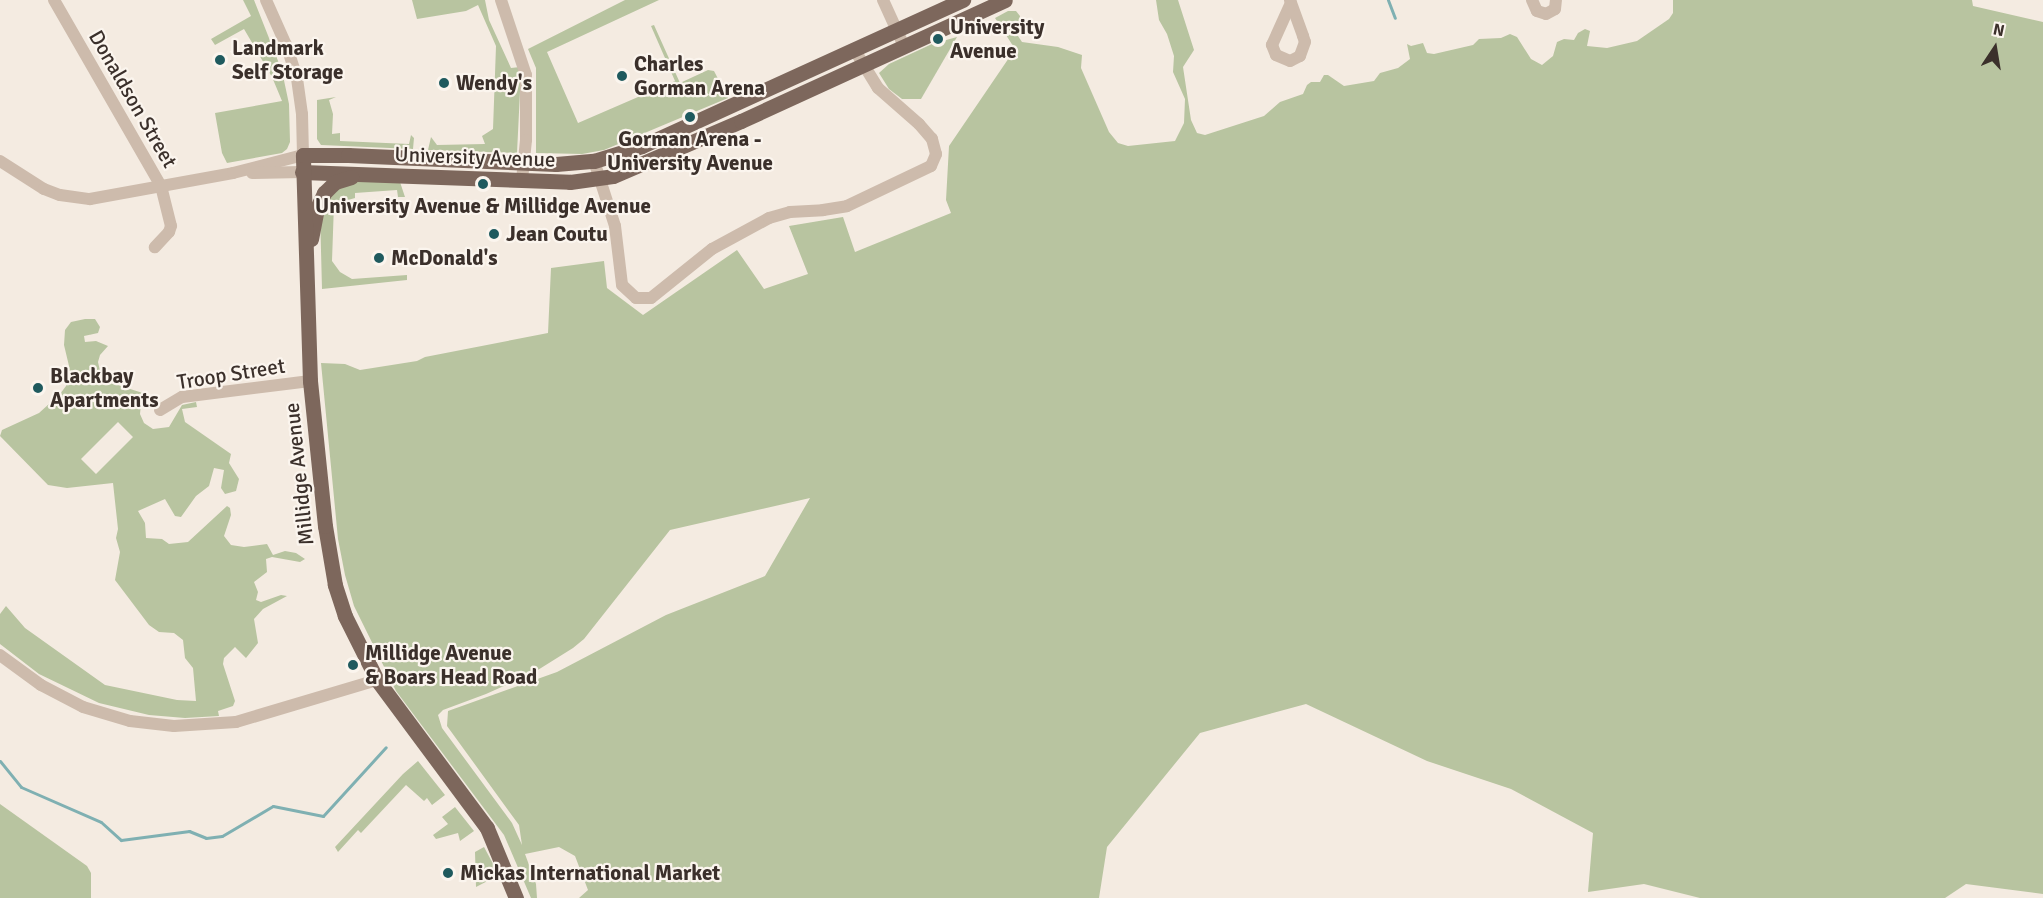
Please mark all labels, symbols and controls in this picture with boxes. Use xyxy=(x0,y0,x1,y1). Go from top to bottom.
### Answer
place label: University Avenue xyxy=(950,14,1044,64)
north arrow xyxy=(1965,18,2025,78)
text: N xyxy=(1991,19,2006,41)
street label: Donaldson Street xyxy=(83,26,183,172)
marker: University Avenue xyxy=(931,32,945,46)
place label: Landmark Self Storage xyxy=(232,35,344,85)
place label: Charles Gorman Arena xyxy=(634,51,765,101)
marker: Landmark Self Storage xyxy=(213,53,227,67)
marker: Charles Gorman Arena xyxy=(615,69,629,83)
place label: Wendy's xyxy=(456,70,532,96)
marker: Wendy's xyxy=(437,76,451,90)
marker: Gorman Arena - University Avenue xyxy=(683,110,697,124)
place label: Gorman Arena - University Avenue xyxy=(607,126,773,176)
street label: University Avenue xyxy=(394,142,556,172)
marker: University Avenue & Millidge Avenue xyxy=(476,177,490,191)
place label: University Avenue & Millidge Avenue xyxy=(315,193,651,219)
place label: Jean Coutu xyxy=(506,221,608,247)
marker: Jean Coutu xyxy=(487,227,501,241)
place label: McDonald's xyxy=(391,245,498,271)
marker: McDonald's xyxy=(372,251,386,265)
street label: Troop Street xyxy=(175,353,287,395)
place label: Blackbay Apartments xyxy=(50,363,159,413)
marker: Blackbay Apartments xyxy=(31,381,45,395)
street label: Millidge Avenue xyxy=(279,401,319,547)
place label: Millidge Avenue & Boars Head Road xyxy=(365,640,537,690)
marker: Millidge Avenue & Boars Head Road xyxy=(346,658,360,672)
place label: Mickas International Market xyxy=(460,860,720,886)
marker: Mickas International Market xyxy=(441,866,455,880)

